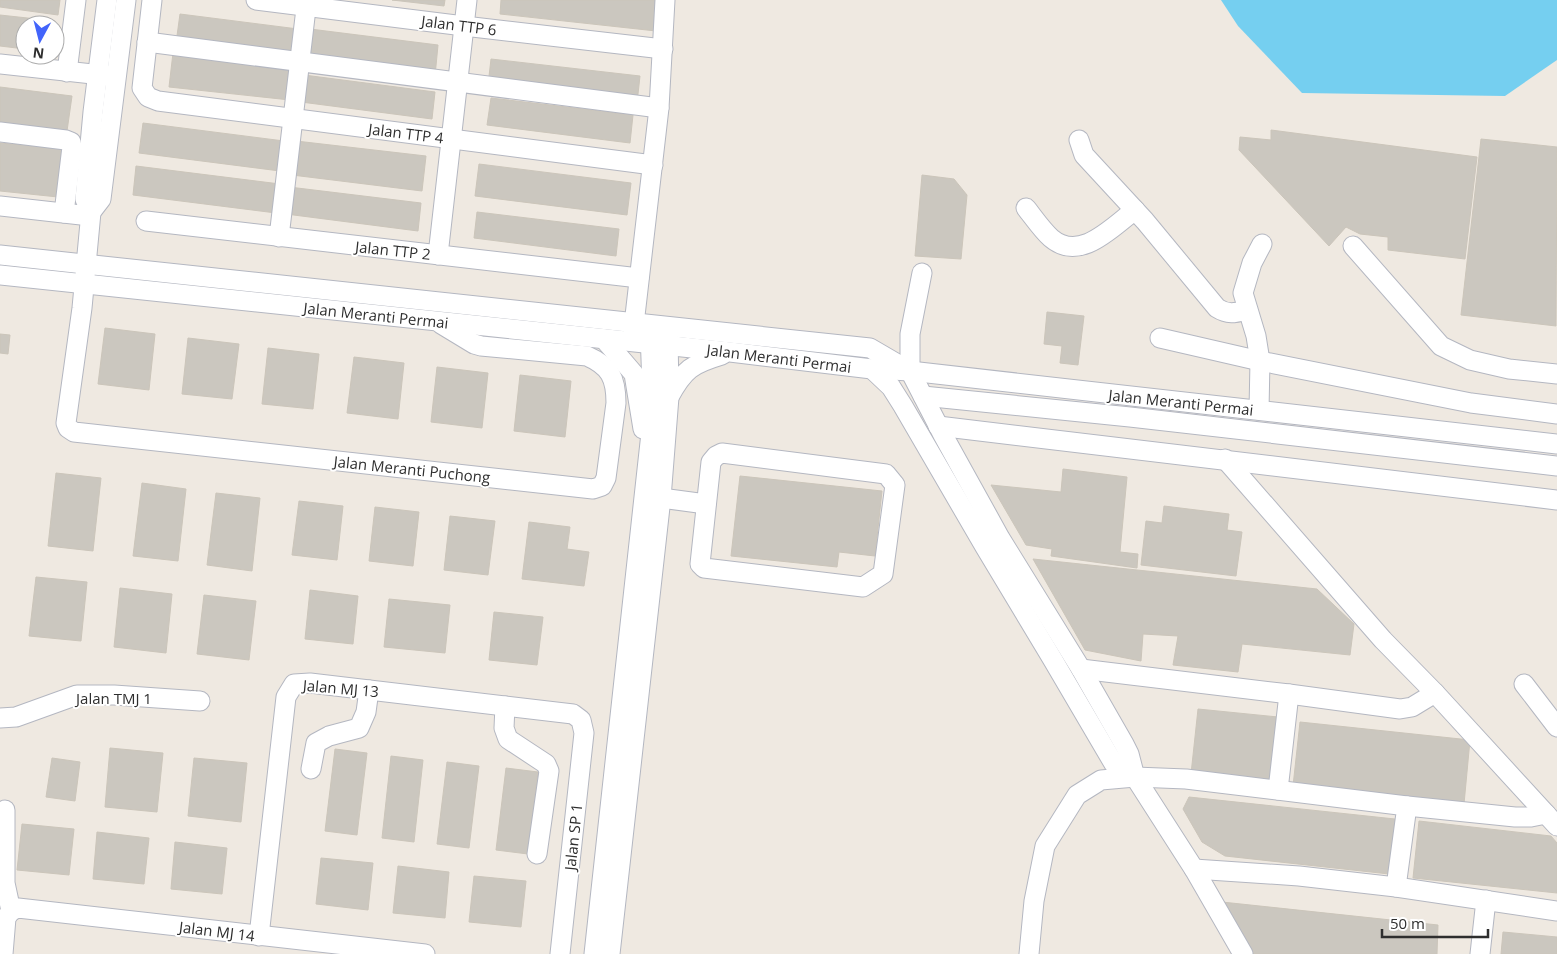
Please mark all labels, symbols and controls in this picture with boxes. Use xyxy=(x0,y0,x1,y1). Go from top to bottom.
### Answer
street label: Jalan TTP 6 xyxy=(418,10,498,40)
north arrow xyxy=(15,15,65,65)
text: N xyxy=(32,43,45,64)
street label: Jalan TTP 4 xyxy=(365,118,445,148)
street label: Jalan TTP 2 xyxy=(352,236,432,264)
street label: Jalan Meranti Permai xyxy=(300,297,450,333)
street label: Jalan Meranti Permai xyxy=(703,339,853,377)
street label: Jalan Meranti Permai xyxy=(1105,384,1255,420)
street label: Jalan Meranti Puchong xyxy=(331,451,491,487)
street label: Jalan MJ 13 xyxy=(300,675,380,701)
street label: Jalan TMJ 1 xyxy=(74,688,152,708)
street label: Jalan SP 1 xyxy=(559,802,586,874)
scale bar xyxy=(1382,906,1488,938)
text: 50 m xyxy=(1390,913,1425,933)
street label: Jalan MJ 14 xyxy=(176,916,256,946)

